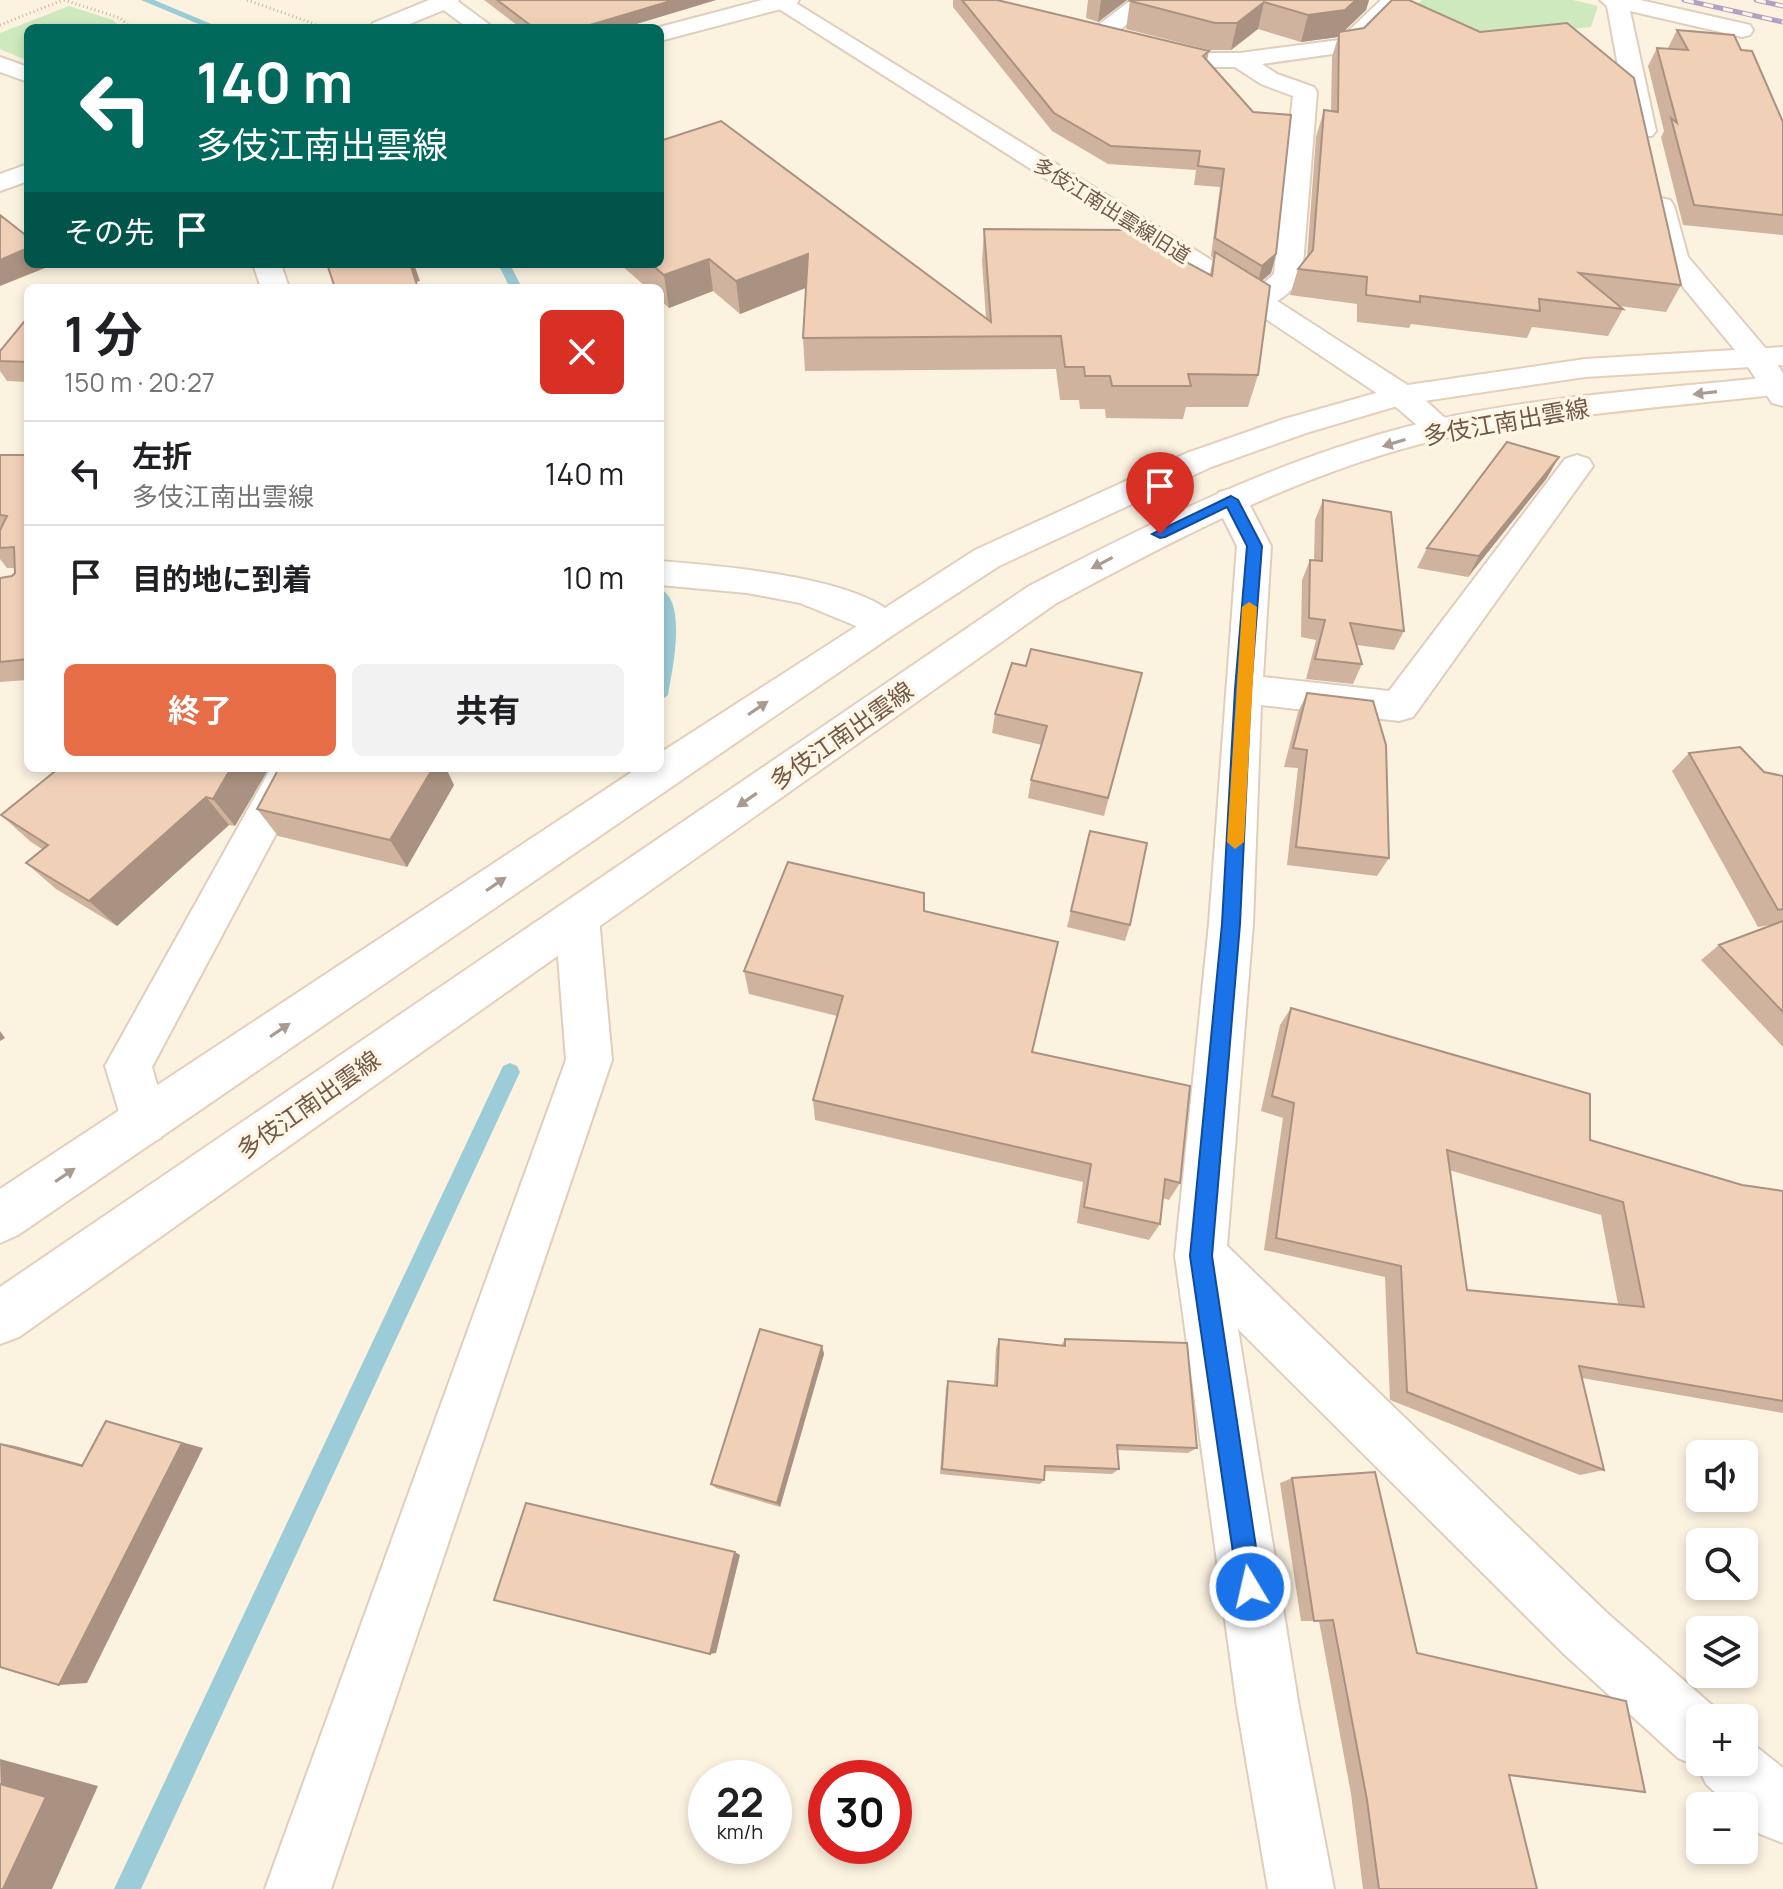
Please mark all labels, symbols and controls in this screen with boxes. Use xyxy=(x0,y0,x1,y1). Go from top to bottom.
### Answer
text: 140 m xyxy=(196,43,353,120)
icon: left xyxy=(64,56,168,160)
text: 多伎江南出雲線 xyxy=(196,120,448,169)
street label: 多伎江南出雲線旧道 xyxy=(1029,151,1195,269)
icon: arrive xyxy=(170,208,214,252)
text: その先 xyxy=(64,211,154,252)
text: 1 分 xyxy=(64,301,143,366)
button: close xyxy=(540,310,624,394)
text: 150 m · 20:27 xyxy=(64,364,215,400)
one-way arrow xyxy=(1693,386,1718,399)
street label: 多伎江南出雲線 xyxy=(1420,390,1592,452)
text: 左折 xyxy=(132,435,192,476)
one-way arrow xyxy=(1382,437,1406,450)
icon: left xyxy=(64,451,108,495)
pin xyxy=(1126,452,1194,534)
text: 140 m xyxy=(545,453,624,494)
icon: arrive xyxy=(1138,464,1182,508)
text: 多伎江南出雲線 xyxy=(132,478,314,514)
icon: arrive xyxy=(64,555,108,599)
one-way arrow xyxy=(1091,556,1114,569)
text: 10 m xyxy=(563,557,624,598)
text: 目的地に到着 xyxy=(132,558,312,599)
button: 終了 xyxy=(64,664,336,756)
button: 共有 xyxy=(352,664,624,756)
street label: 多伎江南出雲線 xyxy=(763,673,919,797)
one-way arrow xyxy=(748,701,769,716)
one-way arrow xyxy=(736,792,757,807)
one-way arrow xyxy=(485,878,507,892)
one-way arrow xyxy=(270,1022,291,1037)
street label: 多伎江南出雲線 xyxy=(230,1042,386,1166)
one-way arrow xyxy=(54,1168,75,1183)
map controls xyxy=(1686,1440,1758,1864)
button: sound xyxy=(1686,1440,1758,1512)
button: search xyxy=(1686,1528,1758,1600)
position arrow xyxy=(1208,1545,1292,1629)
button: layers xyxy=(1686,1616,1758,1688)
button: + xyxy=(1686,1704,1758,1776)
speed limit sign: 30 xyxy=(808,1760,912,1864)
text: 22 xyxy=(716,1774,764,1829)
button: − xyxy=(1686,1792,1758,1864)
text: km/h xyxy=(717,1818,763,1845)

